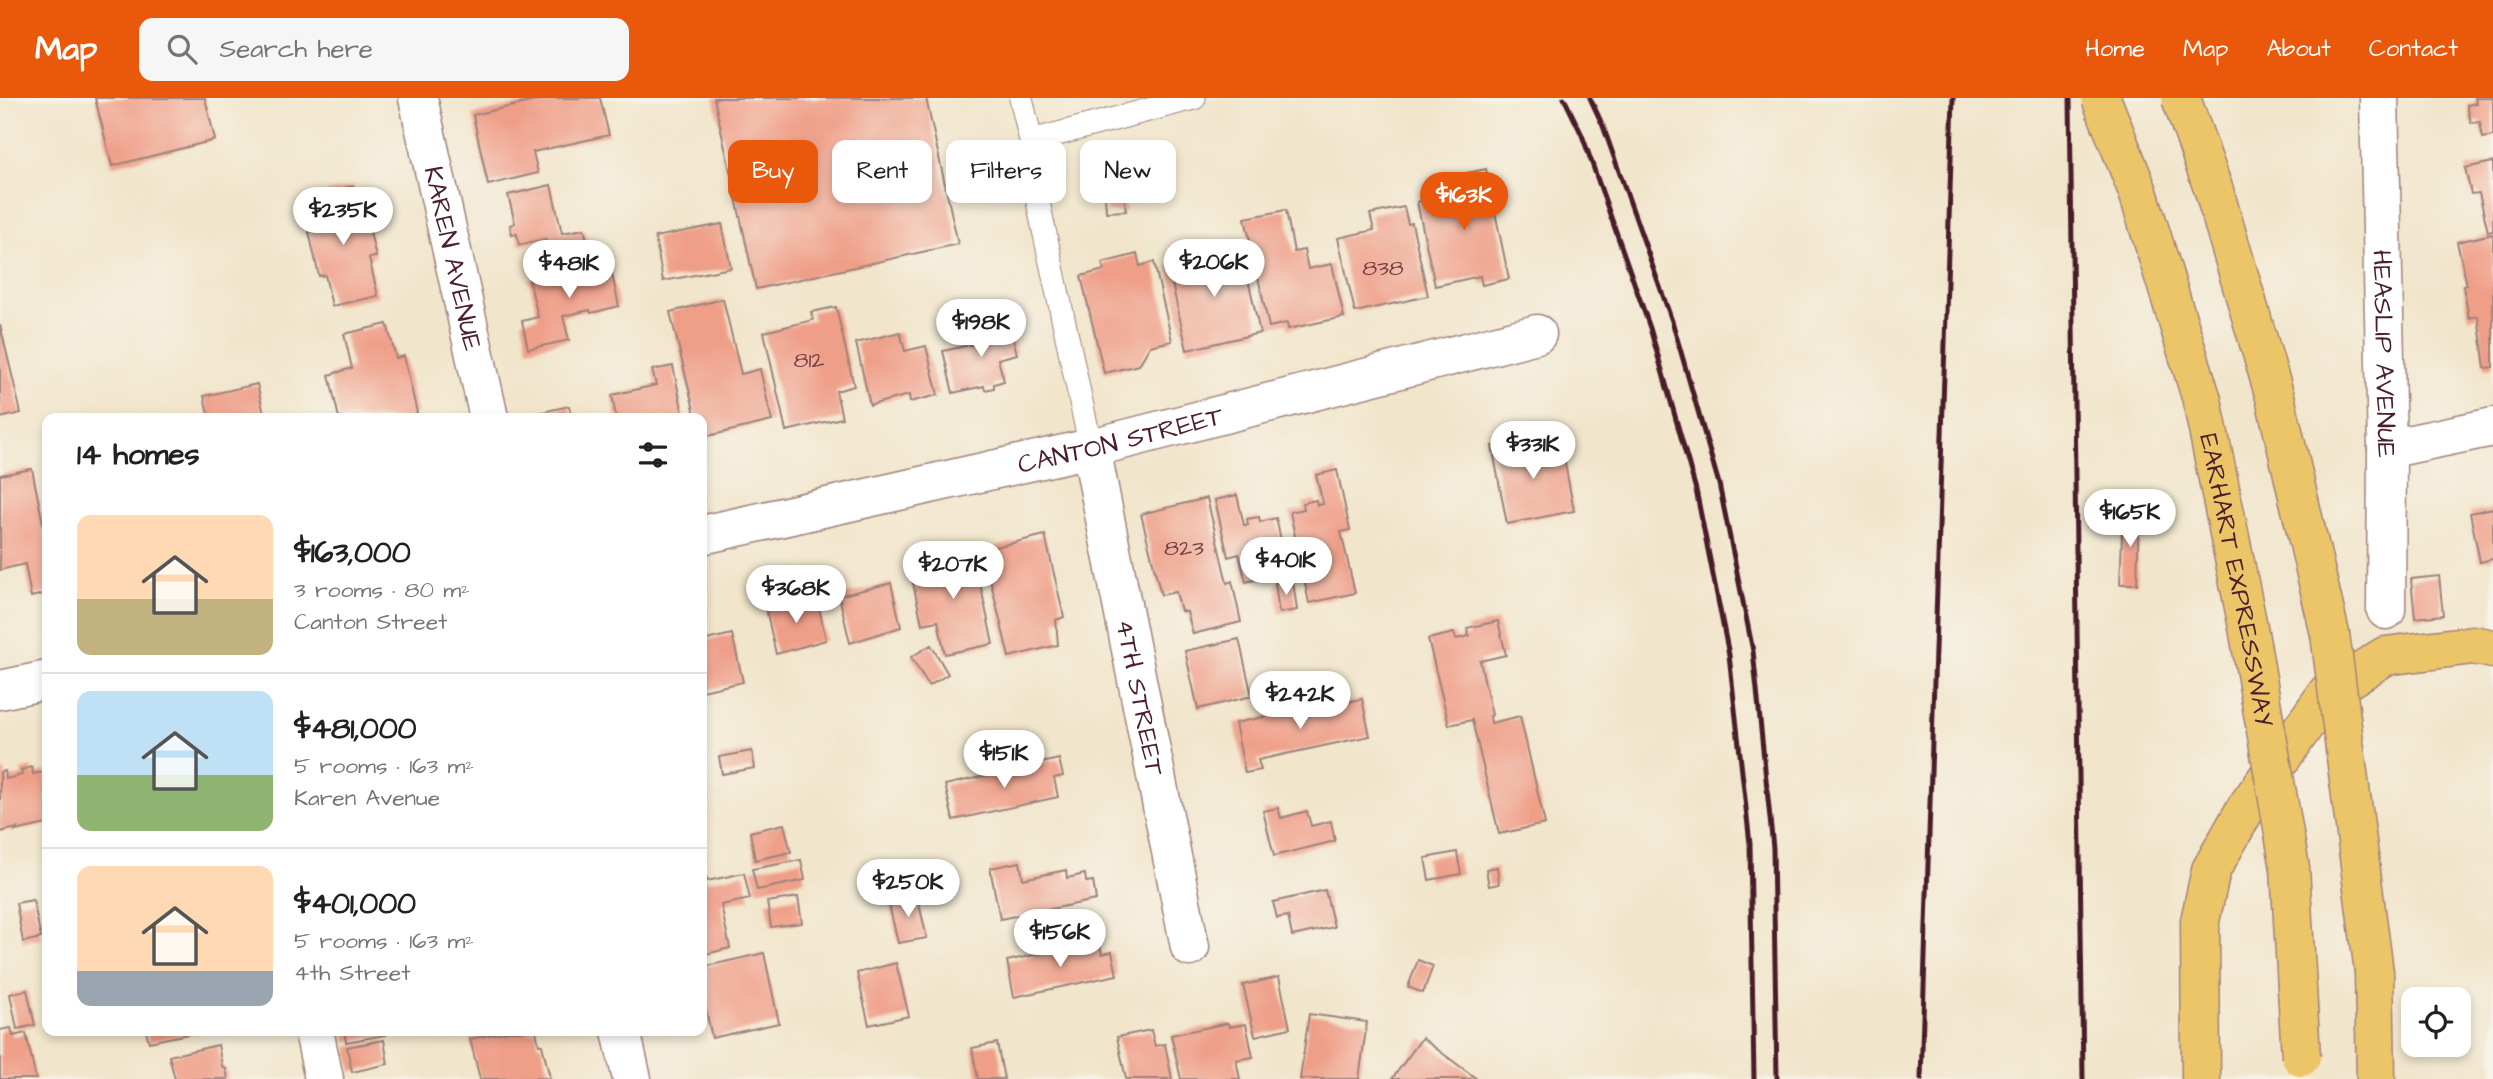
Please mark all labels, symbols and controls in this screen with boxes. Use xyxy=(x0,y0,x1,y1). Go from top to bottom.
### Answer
search box xyxy=(139,18,629,81)
text: Map xyxy=(35,26,97,72)
icon: search xyxy=(163,30,201,68)
text: Search here xyxy=(219,31,373,67)
text: Home xyxy=(2085,32,2145,66)
text: Map xyxy=(2183,32,2228,66)
text: About xyxy=(2266,32,2331,66)
text: Contact xyxy=(2369,32,2458,66)
chip: Buy xyxy=(728,140,818,203)
chip: Rent xyxy=(832,140,932,203)
chip: Filters xyxy=(946,140,1066,203)
chip: New xyxy=(1080,140,1176,203)
street label: KAREN AVENUE xyxy=(415,163,490,354)
pin: $163K xyxy=(1415,172,1513,232)
text: $163K xyxy=(1436,179,1492,211)
pin: $235K xyxy=(294,188,392,247)
text: $235K xyxy=(309,194,377,226)
pin: $481K xyxy=(520,240,618,300)
pin: $206K xyxy=(1165,240,1263,299)
text: $206K xyxy=(1180,246,1248,278)
text: $481K xyxy=(539,247,599,279)
street label: HEASLIP AVENUE xyxy=(2363,249,2404,458)
house number: 838 xyxy=(1362,252,1404,284)
pin: $198K xyxy=(932,300,1030,359)
text: $198K xyxy=(952,306,1010,338)
house number: 812 xyxy=(793,344,825,376)
street label: CANTON STREET xyxy=(1014,398,1228,483)
pin: $331K xyxy=(1484,422,1582,481)
text: $331K xyxy=(1506,428,1560,460)
street label: EARHART EXPRESSWAY xyxy=(2190,430,2282,730)
text: 14 homes xyxy=(77,434,200,476)
icon: filters xyxy=(634,436,672,474)
pin: $165K xyxy=(2081,490,2179,549)
text: $165K xyxy=(2100,496,2160,528)
text: $163,000 xyxy=(294,532,411,574)
house number: 823 xyxy=(1164,532,1204,564)
pin: $401K xyxy=(1237,538,1335,597)
pin: $207K xyxy=(904,542,1002,601)
icon: home xyxy=(133,543,217,627)
text: $401K xyxy=(1256,544,1316,576)
text: $207K xyxy=(919,548,987,580)
pin: $368K xyxy=(747,566,845,625)
text: $368K xyxy=(762,572,830,604)
text: 3 rooms · 80 m² xyxy=(294,574,470,606)
text: Canton Street xyxy=(294,606,447,638)
street label: 4TH STREET xyxy=(1106,616,1173,779)
pin: $242K xyxy=(1251,672,1349,731)
text: $242K xyxy=(1266,678,1334,710)
text: $481,000 xyxy=(294,708,417,750)
icon: home xyxy=(133,719,217,803)
pin: $151K xyxy=(955,730,1053,790)
text: $151K xyxy=(980,737,1028,769)
text: 5 rooms · 163 m² xyxy=(294,750,474,782)
text: Karen Avenue xyxy=(294,782,440,814)
pin: $250K xyxy=(859,860,957,919)
text: $250K xyxy=(873,866,943,898)
text: $401,000 xyxy=(294,883,416,925)
icon: home xyxy=(133,894,217,978)
pin: $156K xyxy=(1011,910,1109,969)
text: $156K xyxy=(1030,916,1090,948)
text: 5 rooms · 163 m² xyxy=(294,925,474,957)
text: 4th Street xyxy=(294,957,411,989)
map controls xyxy=(2401,987,2471,1057)
button: locate xyxy=(2401,987,2471,1057)

